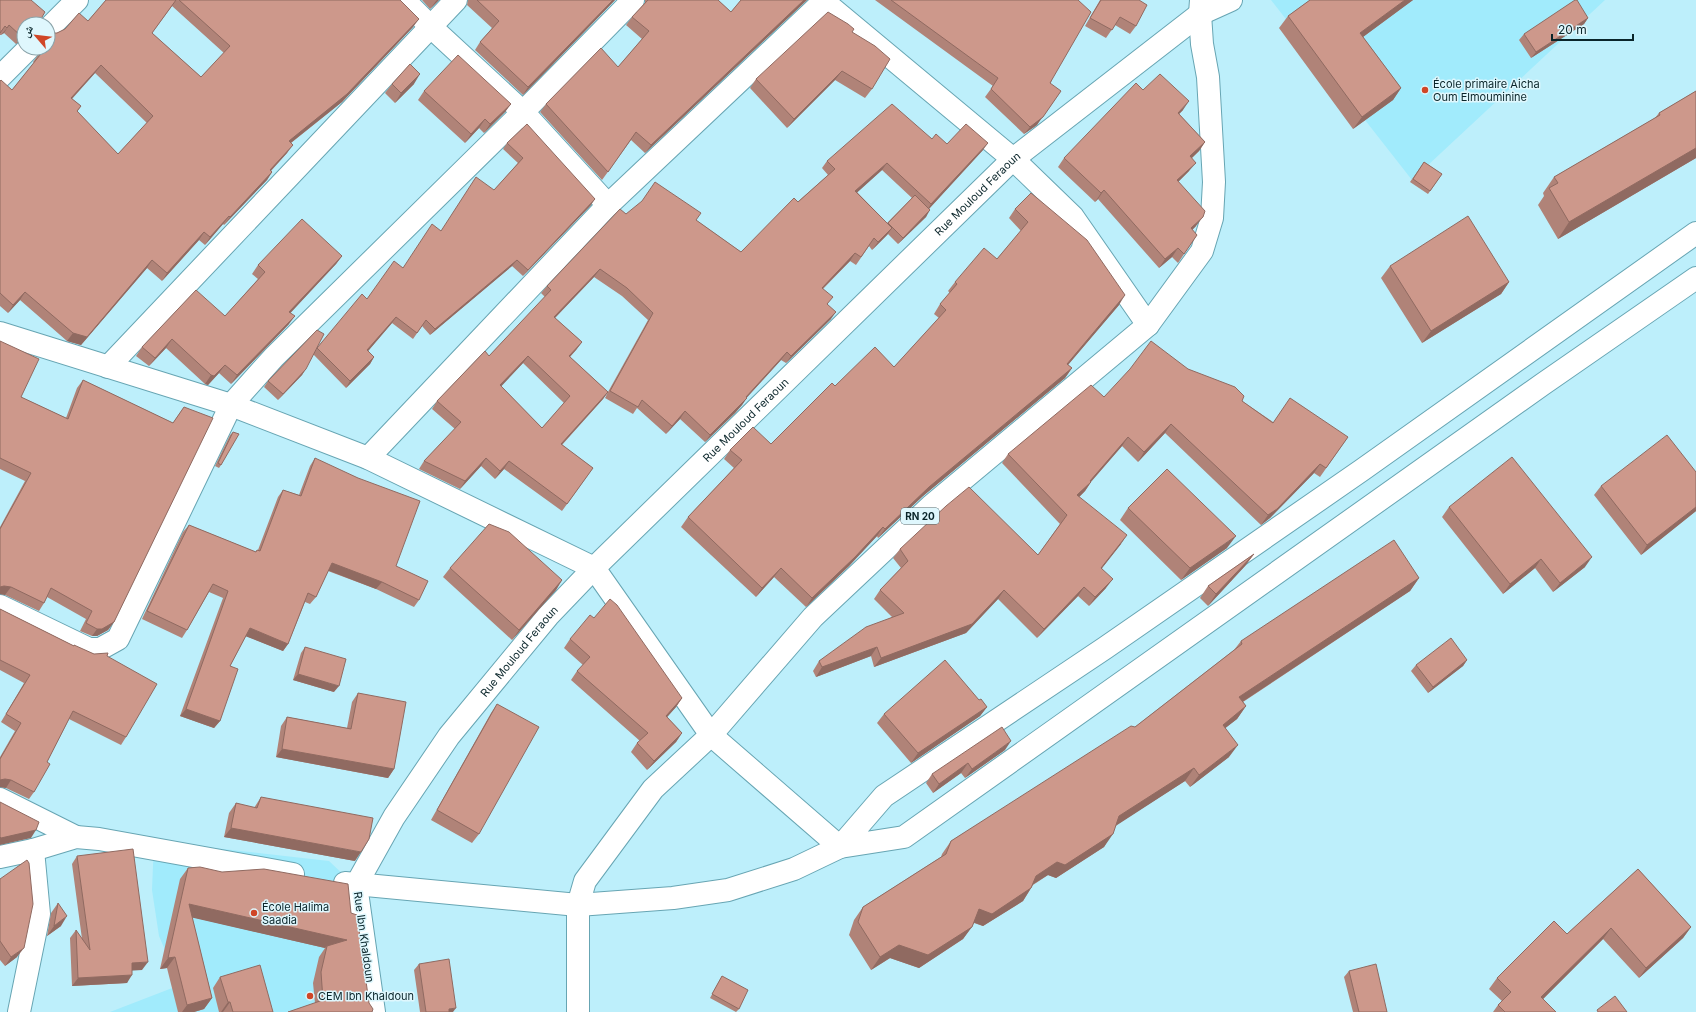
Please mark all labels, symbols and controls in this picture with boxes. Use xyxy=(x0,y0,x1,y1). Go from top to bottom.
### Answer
north arrow xyxy=(16,16,56,56)
scale bar xyxy=(1552,16,1633,42)
text: 20 m xyxy=(1558,22,1587,37)
text: ش xyxy=(18,23,37,40)
place label: École primaire Aicha Oum Elmouminine xyxy=(1433,77,1540,104)
marker: École primaire Aicha Oum Elmouminine xyxy=(1420,85,1430,95)
street label: Rue Mouloud Feraoun xyxy=(932,149,1023,239)
street label: Rue Mouloud Feraoun xyxy=(700,375,791,465)
road number: RN 20 xyxy=(901,508,939,524)
street label: Rue Mouloud Feraoun xyxy=(477,603,561,700)
street label: Rue Ibn Khaldoun xyxy=(351,891,377,983)
place label: École Halima Saadia xyxy=(262,900,329,927)
marker: École Halima Saadia xyxy=(249,908,259,918)
place label: CEM Ibn Khaldoun xyxy=(318,989,414,1003)
marker: CEM Ibn Khaldoun xyxy=(305,991,315,1001)

